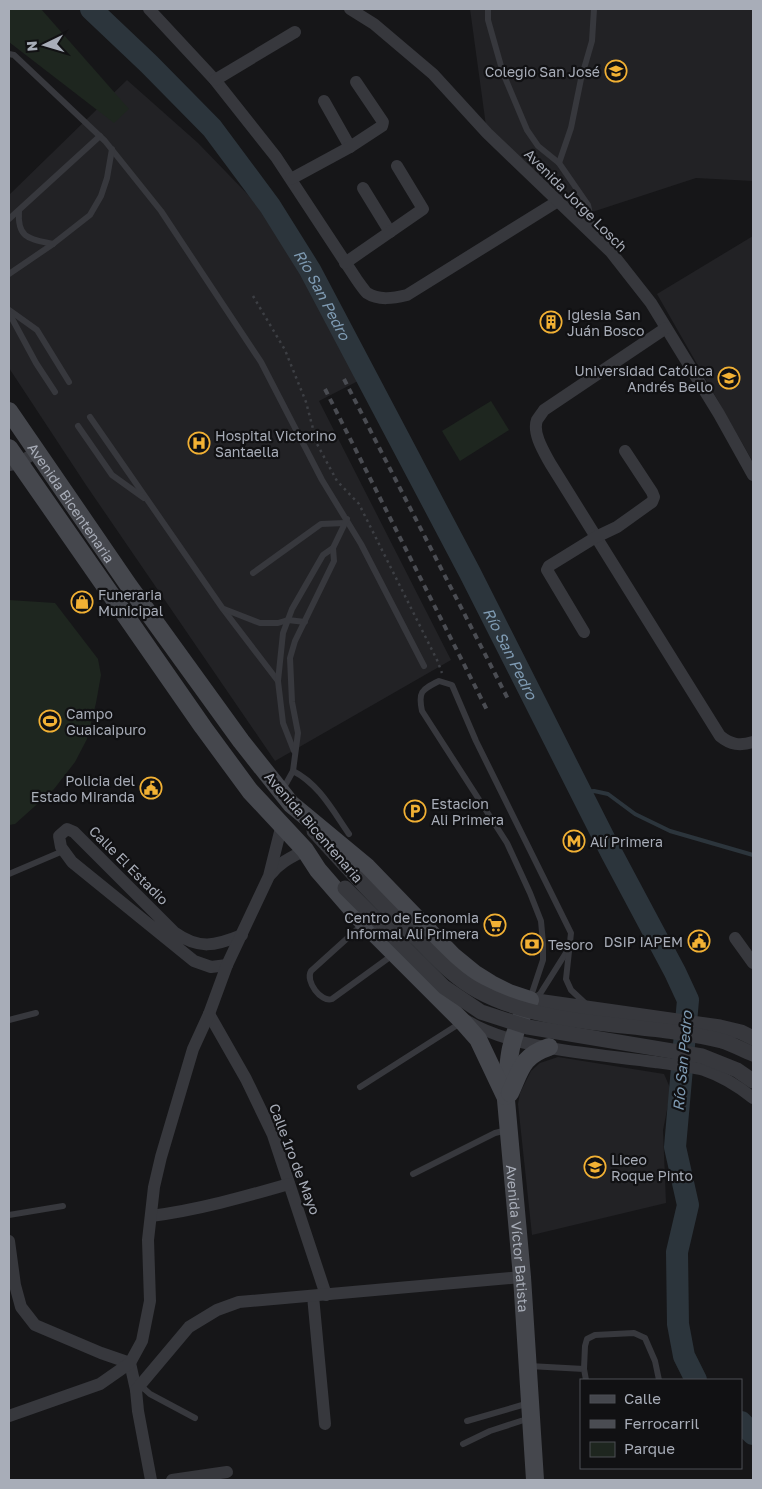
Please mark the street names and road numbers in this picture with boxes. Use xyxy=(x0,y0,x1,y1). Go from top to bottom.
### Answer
street label: Avenida Jorge Losch xyxy=(521,145,631,255)
street label: Avenida Bicentenaria xyxy=(25,439,119,566)
street label: Avenida Bicentenaria xyxy=(261,768,367,886)
street label: Calle El Estadio xyxy=(86,822,172,908)
street label: Calle 1ro de Mayo xyxy=(266,1101,324,1217)
street label: Avenida Víctor Batista xyxy=(503,1164,533,1313)

